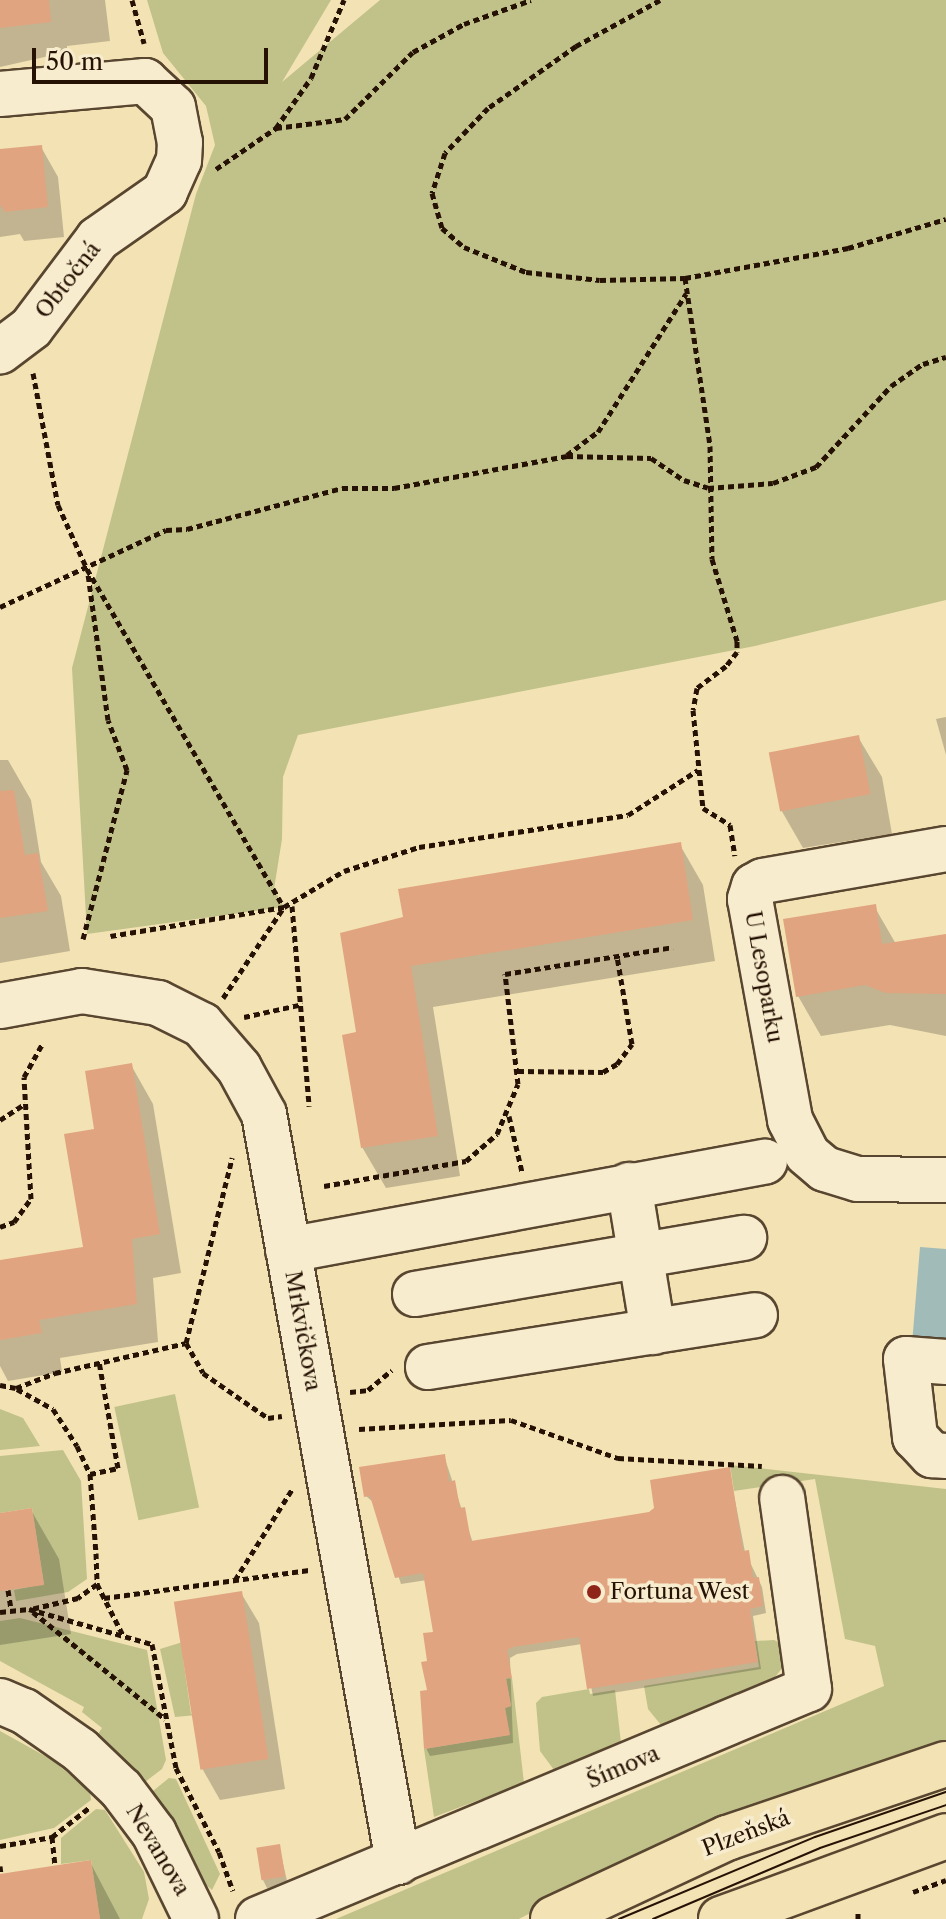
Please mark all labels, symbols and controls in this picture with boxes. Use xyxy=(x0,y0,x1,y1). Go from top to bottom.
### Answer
scale bar xyxy=(36,32,272,82)
text: 50 m xyxy=(46,47,103,76)
street label: Obtočná xyxy=(30,236,106,324)
street label: U Lesoparku xyxy=(739,909,789,1045)
street label: Mrkvičkova xyxy=(279,1269,327,1393)
place label: Fortuna West xyxy=(610,1579,750,1605)
marker: Fortuna West xyxy=(585,1583,603,1601)
street label: Šímova xyxy=(583,1740,663,1794)
street label: Nevanova xyxy=(120,1800,196,1900)
street label: Plzeňská xyxy=(698,1804,794,1862)

